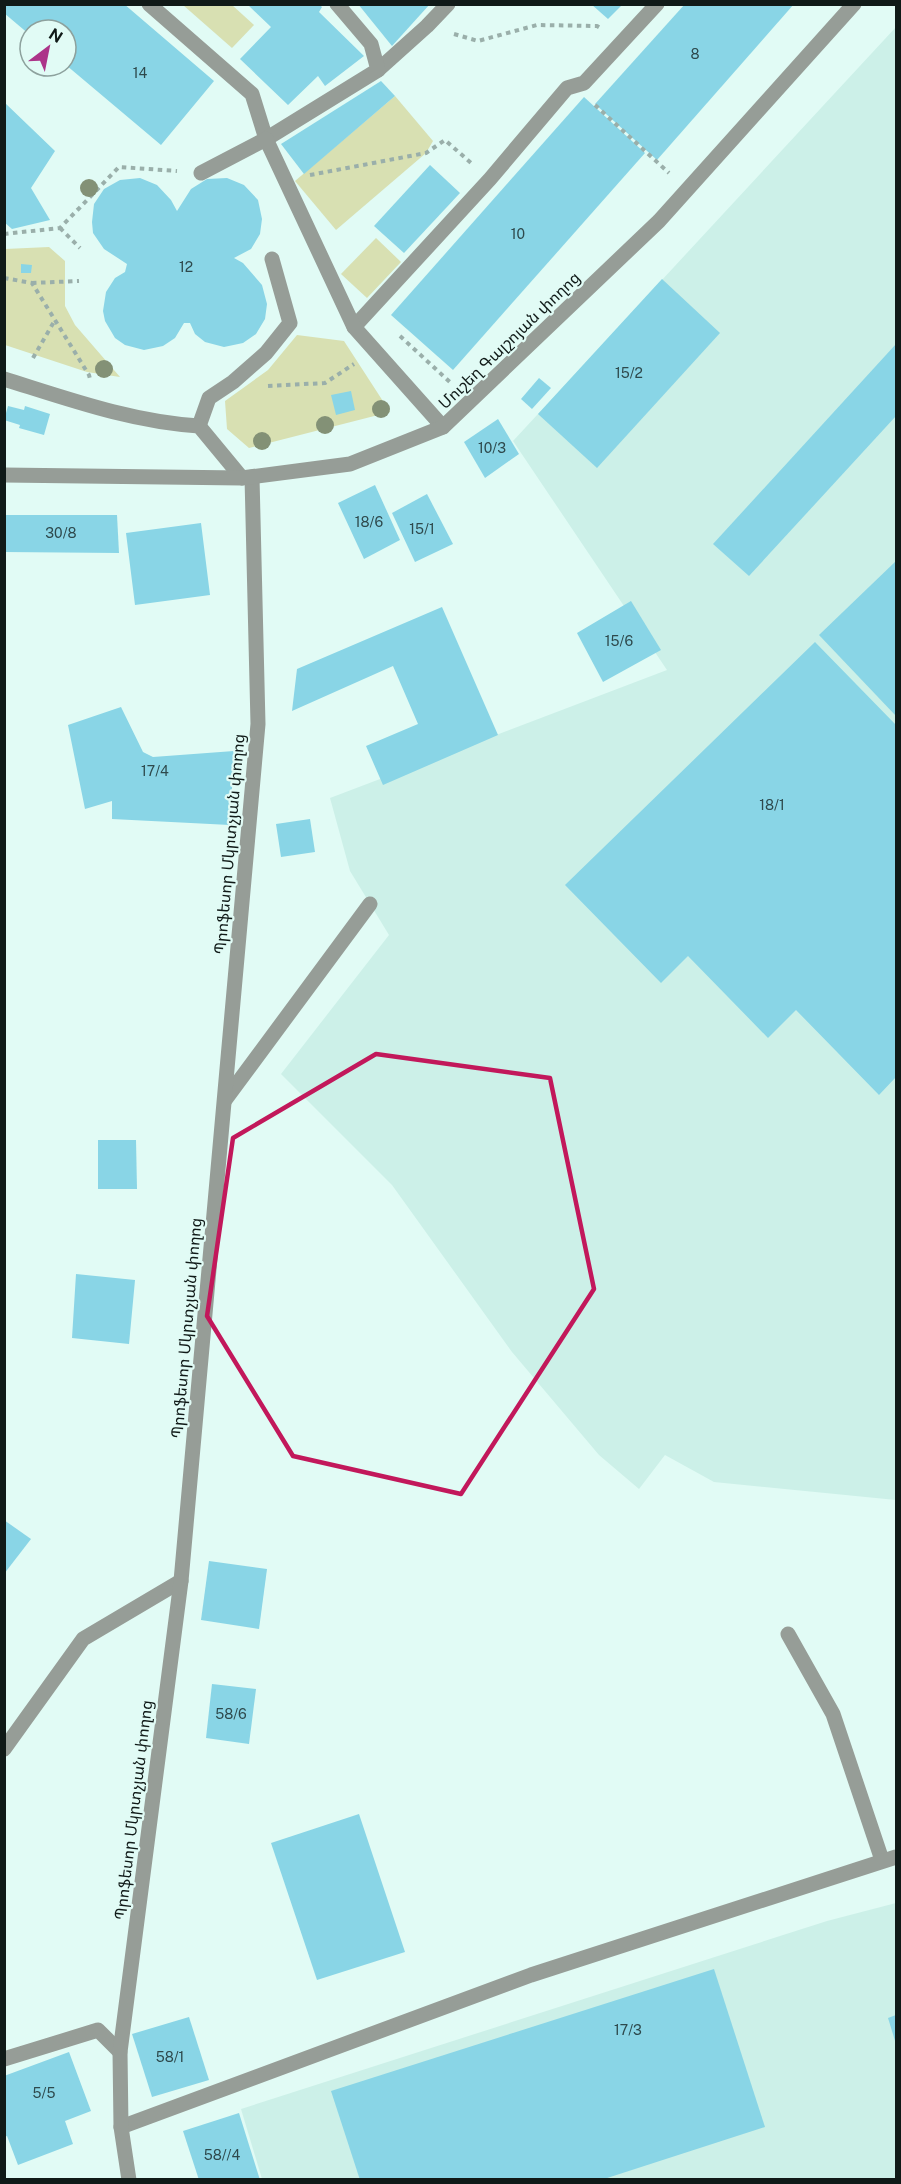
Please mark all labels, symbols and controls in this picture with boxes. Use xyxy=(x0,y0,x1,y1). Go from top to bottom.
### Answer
north arrow xyxy=(18,18,78,78)
text: N xyxy=(45,24,66,47)
house number: 8 xyxy=(690,46,700,62)
house number: 14 xyxy=(133,65,147,81)
house number: 10 xyxy=(511,226,525,242)
house number: 12 xyxy=(179,259,193,275)
street label: Մուշեղ Գալշոյան փողոց xyxy=(435,268,584,413)
house number: 15/2 xyxy=(615,365,643,381)
house number: 10/3 xyxy=(478,440,506,456)
house number: 18/6 xyxy=(355,514,383,530)
house number: 15/1 xyxy=(409,521,435,537)
house number: 30/8 xyxy=(45,525,77,541)
house number: 15/6 xyxy=(605,633,633,649)
street label: Պրոֆեսոր Մկրտչյան փողոց xyxy=(210,733,249,955)
house number: 17/4 xyxy=(141,763,169,779)
house number: 18/1 xyxy=(759,797,785,813)
street label: Պրոֆեսոր Մկրտչյան փողոց xyxy=(167,1217,206,1439)
street label: Պրոֆեսոր Մկրտչյան փողոց xyxy=(111,1699,156,1921)
house number: 58/6 xyxy=(215,1706,247,1722)
house number: 17/3 xyxy=(614,2022,642,2038)
house number: 58/1 xyxy=(156,2049,184,2065)
house number: 5/5 xyxy=(33,2085,55,2101)
house number: 58//4 xyxy=(204,2147,241,2163)

